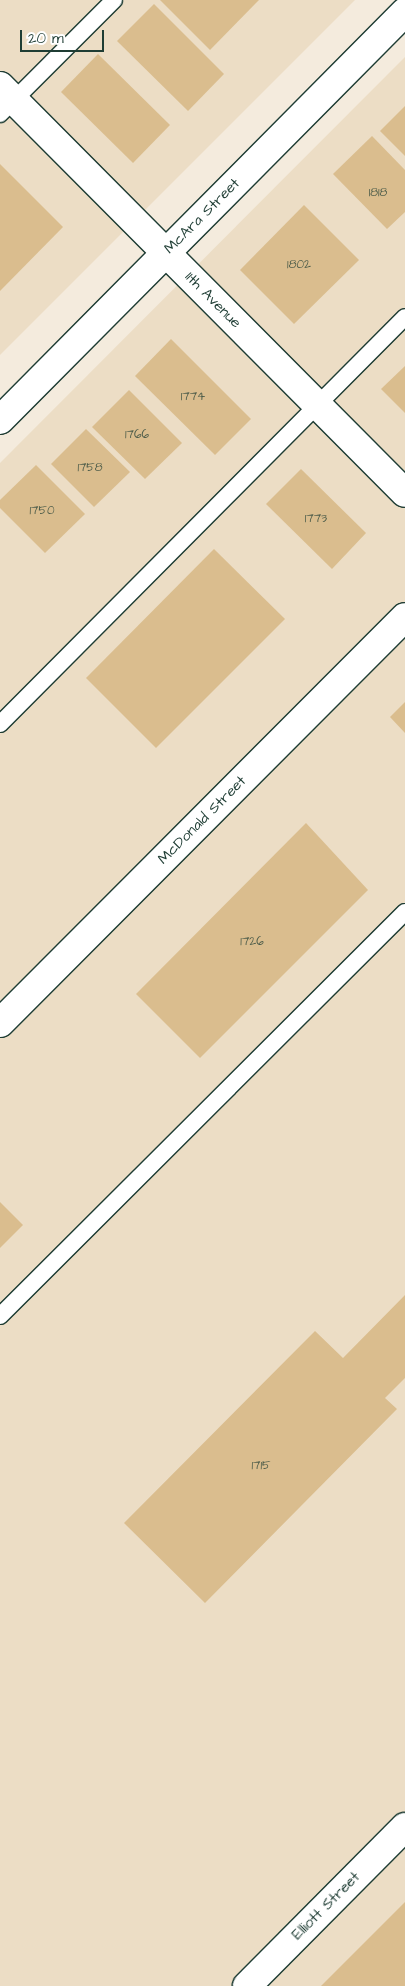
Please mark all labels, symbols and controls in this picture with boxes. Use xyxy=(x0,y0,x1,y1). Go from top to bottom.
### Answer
scale bar xyxy=(22,20,106,52)
text: 20 m xyxy=(28,28,64,49)
street label: McAra Street xyxy=(160,174,244,258)
house number: 1818 xyxy=(369,186,387,200)
house number: 1802 xyxy=(287,258,311,272)
street label: 11th Avenue xyxy=(181,268,245,332)
house number: 1774 xyxy=(181,390,205,404)
house number: 1766 xyxy=(125,428,149,442)
house number: 1758 xyxy=(77,461,103,475)
house number: 1750 xyxy=(30,504,54,518)
house number: 1773 xyxy=(305,512,327,526)
street label: McDonald Street xyxy=(154,772,250,868)
house number: 1726 xyxy=(240,935,264,949)
house number: 1715 xyxy=(252,1459,270,1473)
street label: Elliott Street xyxy=(288,1868,364,1944)

